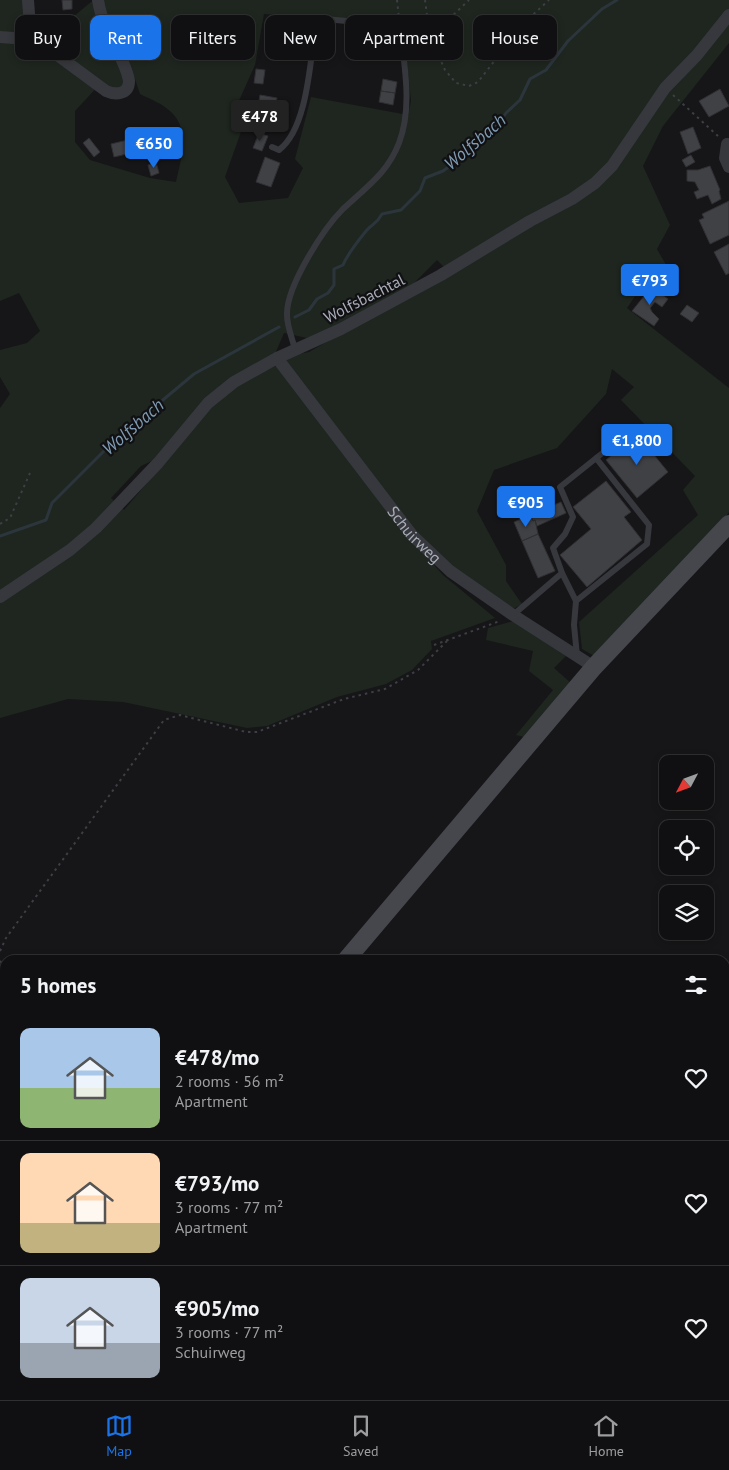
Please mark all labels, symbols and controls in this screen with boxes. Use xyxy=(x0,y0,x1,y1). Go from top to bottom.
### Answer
chip: Buy xyxy=(15,15,80,60)
chip: Rent xyxy=(90,15,161,60)
chip: Filters xyxy=(171,15,255,60)
chip: New xyxy=(265,15,335,60)
chip: Apartment xyxy=(345,15,463,60)
chip: House xyxy=(473,15,557,60)
pin: €478 xyxy=(230,100,290,142)
text: €478 xyxy=(242,106,278,126)
water label: Wolfsbach xyxy=(439,108,510,175)
pin: €650 xyxy=(124,126,184,169)
text: €650 xyxy=(136,133,172,153)
pin: €793 xyxy=(620,264,680,306)
street label: Wolfsbachtal xyxy=(320,269,408,327)
text: €793 xyxy=(632,270,668,290)
water label: Wolfsbach xyxy=(97,393,168,460)
pin: €1,800 xyxy=(596,424,678,466)
text: €1,800 xyxy=(612,430,662,450)
pin: €905 xyxy=(496,486,556,528)
text: €905 xyxy=(508,492,544,512)
street label: Schuirweg xyxy=(383,502,446,568)
north arrow xyxy=(659,755,714,810)
map controls xyxy=(659,755,714,940)
button: locate xyxy=(659,820,714,875)
button: layers xyxy=(659,885,714,940)
icon: filters xyxy=(682,971,710,999)
text: 5 homes xyxy=(20,972,96,999)
text: €478/mo xyxy=(175,1044,259,1071)
icon: home xyxy=(60,1048,120,1108)
icon: heart xyxy=(682,1064,710,1092)
text: 2 rooms · 56 m² xyxy=(175,1071,284,1091)
text: Apartment xyxy=(175,1091,248,1111)
text: €793/mo xyxy=(175,1170,259,1197)
icon: home xyxy=(60,1173,120,1233)
icon: heart xyxy=(682,1189,710,1217)
text: 3 rooms · 77 m² xyxy=(175,1197,283,1217)
text: Apartment xyxy=(175,1217,248,1237)
text: €905/mo xyxy=(175,1295,259,1322)
icon: home xyxy=(60,1298,120,1358)
icon: heart xyxy=(682,1314,710,1342)
text: 3 rooms · 77 m² xyxy=(175,1322,283,1342)
text: Schuirweg xyxy=(175,1342,246,1362)
tab: Map xyxy=(105,1412,133,1460)
tab: Saved xyxy=(343,1412,379,1460)
tab: Home xyxy=(589,1412,624,1460)

